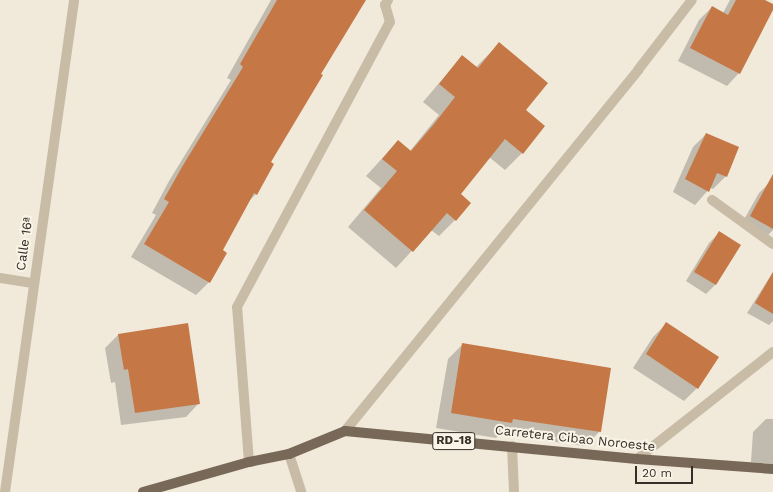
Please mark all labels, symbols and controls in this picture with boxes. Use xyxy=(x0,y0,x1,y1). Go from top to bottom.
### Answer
street label: Calle 16ª xyxy=(14,216,36,272)
street label: Carretera Cibao Noroeste xyxy=(494,423,656,455)
road number: RD-18 xyxy=(432,431,476,451)
scale bar xyxy=(637,458,695,484)
text: 20 m xyxy=(642,466,672,480)

